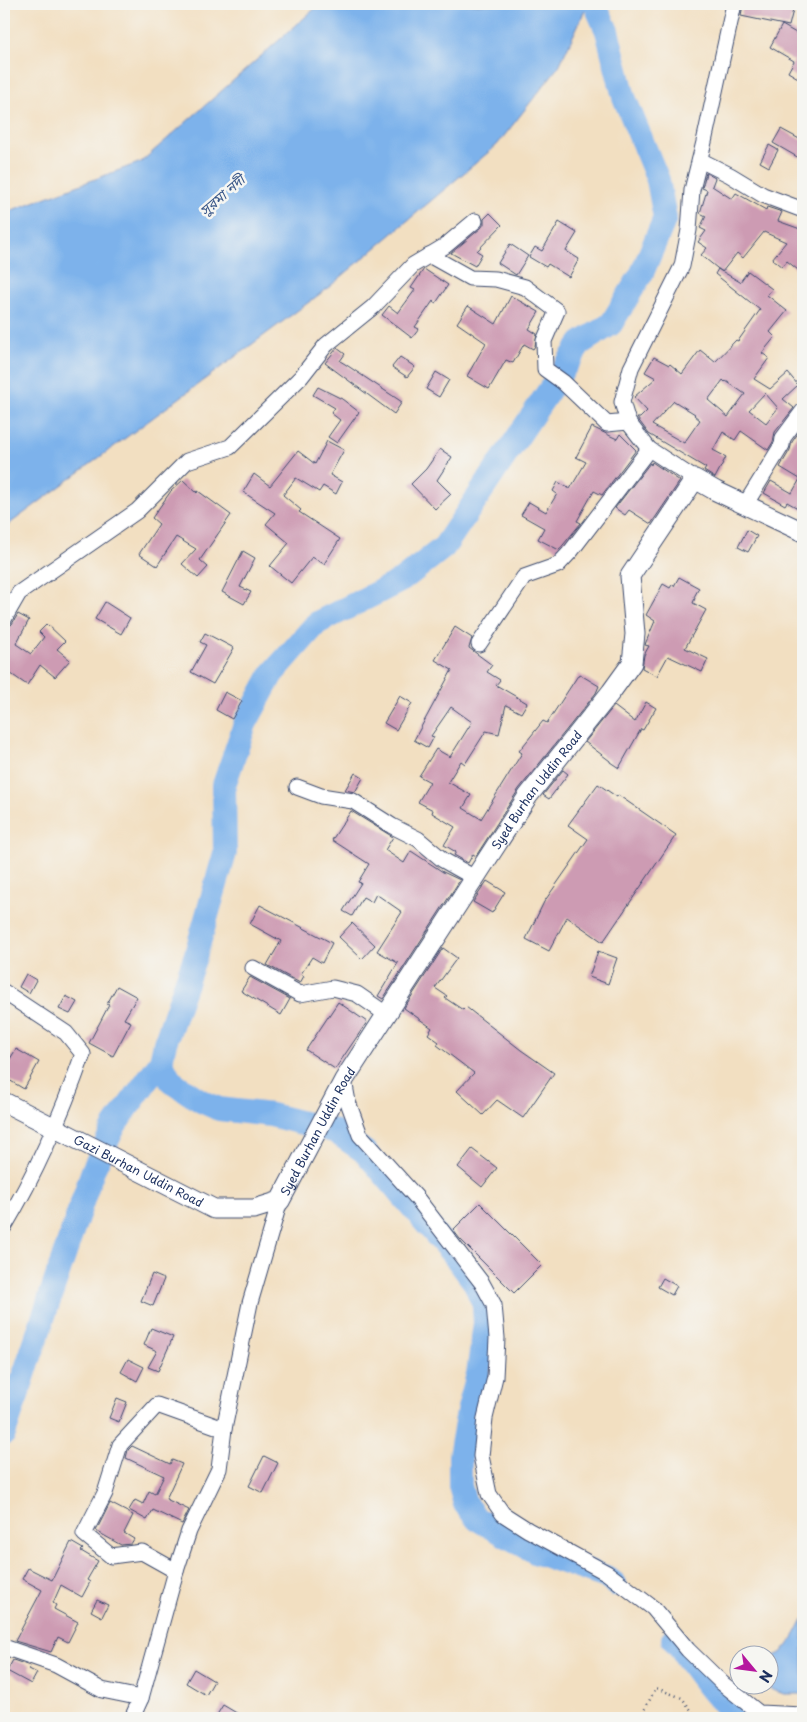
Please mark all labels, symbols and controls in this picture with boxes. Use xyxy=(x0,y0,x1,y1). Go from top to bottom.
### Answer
water label: সুরমা নদী xyxy=(195,167,252,221)
street label: Syed Burhan Uddin Road xyxy=(487,726,586,853)
street label: Syed Burhan Uddin Road xyxy=(276,1063,359,1199)
street label: Gazi Burhan Uddin Road xyxy=(71,1130,207,1211)
north arrow xyxy=(730,1644,780,1694)
text: N xyxy=(754,1667,778,1686)

